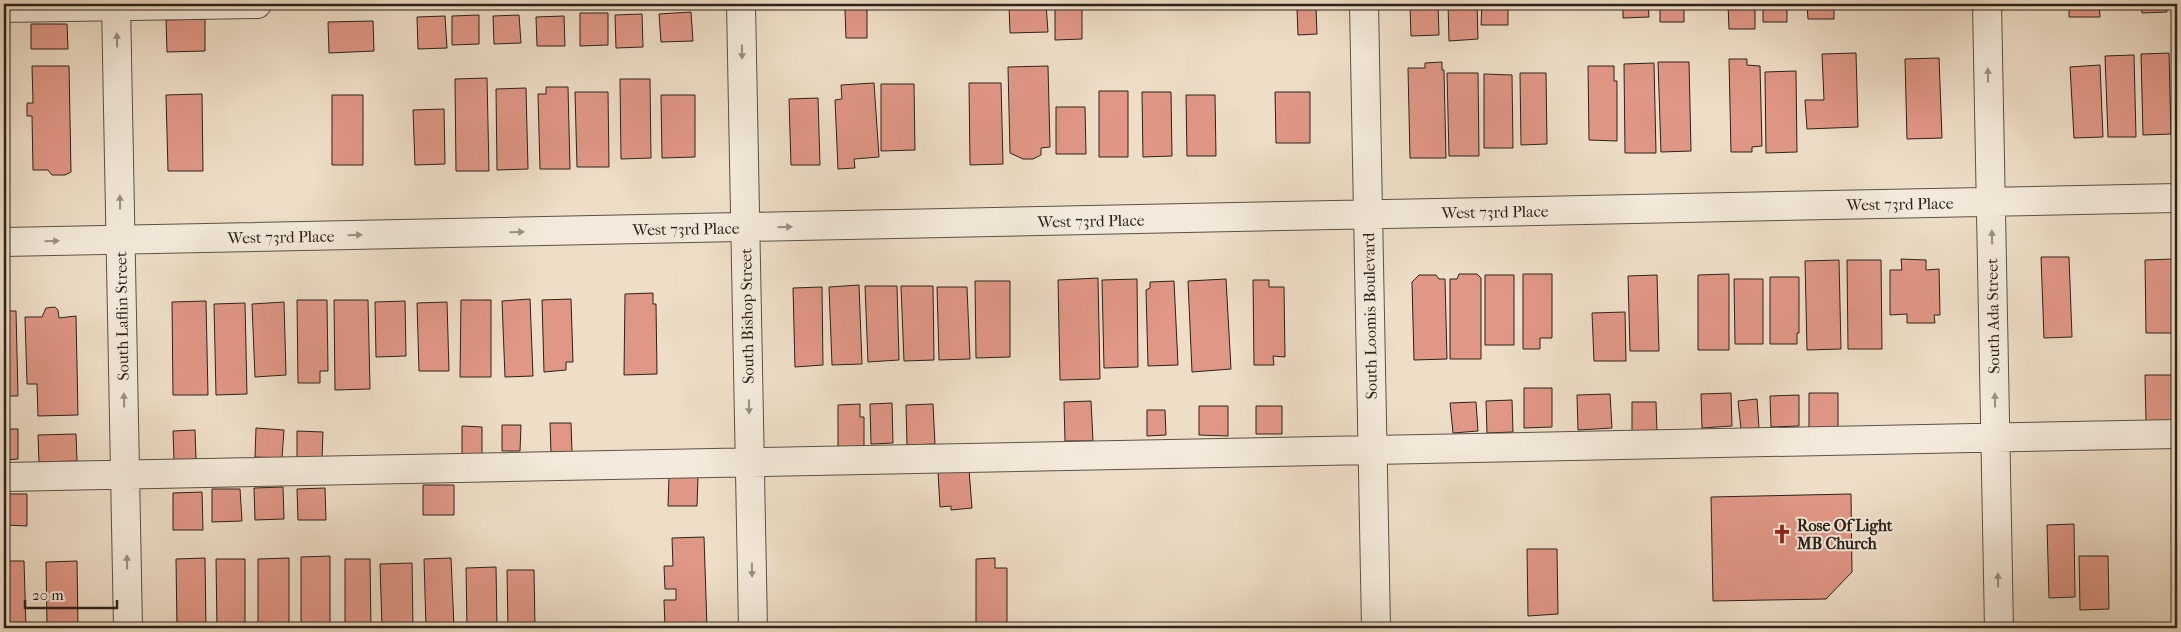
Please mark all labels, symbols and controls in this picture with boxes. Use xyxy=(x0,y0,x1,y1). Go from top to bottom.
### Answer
one-way arrow xyxy=(113,31,121,47)
one-way arrow xyxy=(738,45,746,61)
one-way arrow xyxy=(1984,66,1992,82)
one-way arrow xyxy=(116,194,124,210)
street label: West 73rd Place xyxy=(1845,194,1954,214)
street label: West 73rd Place xyxy=(1440,202,1549,222)
street label: West 73rd Place xyxy=(1036,211,1145,231)
street label: West 73rd Place xyxy=(631,219,740,239)
one-way arrow xyxy=(777,223,793,231)
street label: West 73rd Place xyxy=(226,227,335,247)
one-way arrow xyxy=(510,228,526,236)
one-way arrow xyxy=(1987,229,1995,245)
one-way arrow xyxy=(347,231,363,239)
street label: South Loomis Boulevard xyxy=(1359,232,1381,399)
one-way arrow xyxy=(45,237,61,245)
street label: South Bishop Street xyxy=(736,248,758,384)
street label: South Laflin Street xyxy=(111,251,133,381)
street label: South Ada Street xyxy=(1982,258,2004,374)
one-way arrow xyxy=(120,391,128,407)
one-way arrow xyxy=(1991,391,1999,407)
one-way arrow xyxy=(745,400,753,416)
place label: Rose Of Light MB Church xyxy=(1796,516,1893,553)
church icon: Rose Of Light MB Church xyxy=(1771,523,1793,545)
one-way arrow xyxy=(123,554,131,570)
one-way arrow xyxy=(748,562,756,578)
one-way arrow xyxy=(1994,571,2002,587)
scale bar xyxy=(25,577,118,609)
text: 20 m xyxy=(32,586,64,604)

